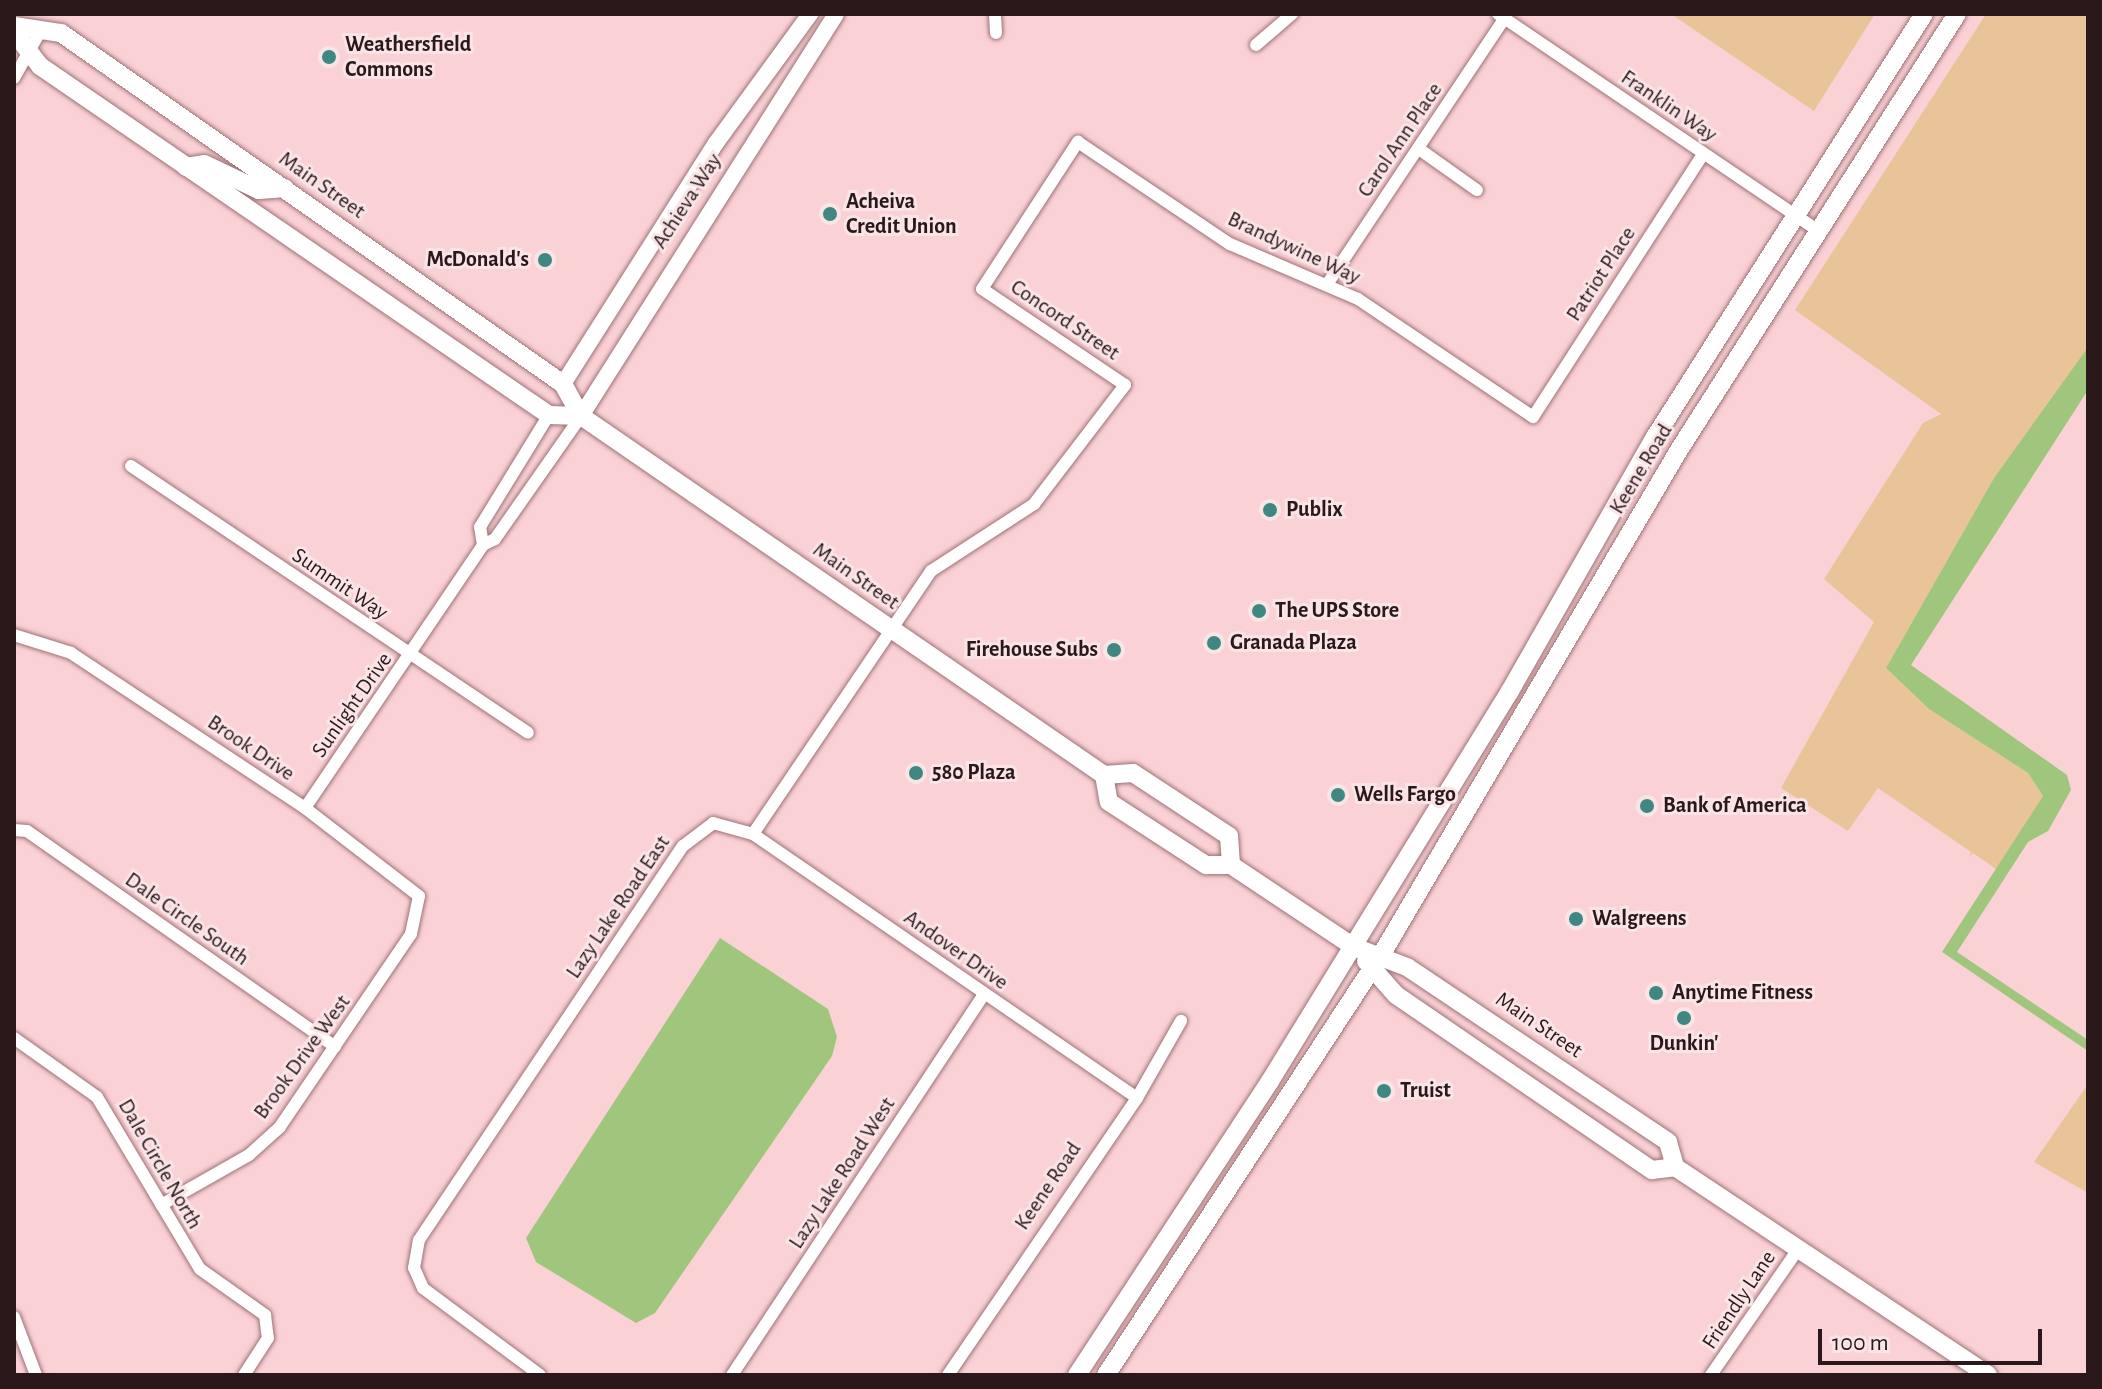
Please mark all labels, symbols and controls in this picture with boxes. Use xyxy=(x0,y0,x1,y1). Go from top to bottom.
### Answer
place label: Weathersfield Commons xyxy=(345,31,471,82)
marker: Weathersfield Commons xyxy=(320,48,338,66)
street label: Franklin Way xyxy=(1616,64,1722,148)
street label: Carol Ann Place xyxy=(1352,78,1448,202)
street label: Main Street xyxy=(274,146,370,224)
street label: Achieva Way xyxy=(646,148,728,254)
place label: Acheiva Credit Union xyxy=(846,188,957,240)
marker: Acheiva Credit Union xyxy=(821,205,839,223)
street label: Brandywine Way xyxy=(1223,206,1365,290)
street label: Patriot Place xyxy=(1561,222,1641,326)
place label: McDonald's xyxy=(427,247,529,273)
marker: McDonald's xyxy=(536,251,554,269)
street label: Concord Street xyxy=(1005,274,1125,366)
street label: Keene Road xyxy=(1604,419,1678,519)
place label: Publix xyxy=(1286,497,1343,523)
marker: Publix xyxy=(1261,501,1279,519)
street label: Main Street xyxy=(808,537,904,615)
street label: Summit Way xyxy=(287,542,393,626)
place label: The UPS Store xyxy=(1275,598,1399,624)
marker: The UPS Store xyxy=(1250,602,1268,620)
place label: Granada Plaza xyxy=(1230,630,1357,656)
marker: Granada Plaza xyxy=(1205,634,1223,652)
place label: Firehouse Subs xyxy=(966,637,1098,663)
marker: Firehouse Subs xyxy=(1105,641,1123,659)
street label: Sunlight Drive xyxy=(306,647,398,763)
street label: Brook Drive xyxy=(202,709,300,787)
place label: 580 Plaza xyxy=(932,760,1016,786)
marker: 580 Plaza xyxy=(907,764,925,782)
place label: Wells Fargo xyxy=(1354,782,1456,808)
marker: Wells Fargo xyxy=(1329,786,1347,804)
place label: Bank of America xyxy=(1663,793,1806,819)
marker: Bank of America xyxy=(1638,797,1656,815)
street label: Lazy Lake Road East xyxy=(560,830,676,984)
street label: Dale Circle South xyxy=(120,866,254,972)
street label: Andover Drive xyxy=(899,904,1013,996)
place label: Walgreens xyxy=(1592,906,1686,932)
marker: Walgreens xyxy=(1567,910,1585,928)
place label: Anytime Fitness xyxy=(1672,980,1813,1006)
marker: Anytime Fitness xyxy=(1647,984,1665,1002)
street label: Main Street xyxy=(1490,986,1588,1064)
street label: Brook Drive West xyxy=(248,990,356,1124)
marker: Dunkin' xyxy=(1675,1009,1693,1027)
place label: Dunkin' xyxy=(1649,1031,1719,1057)
place label: Truist xyxy=(1400,1078,1451,1104)
marker: Truist xyxy=(1375,1082,1393,1100)
street label: Lazy Lake Road West xyxy=(783,1092,901,1254)
street label: Dale Circle North xyxy=(112,1094,208,1234)
street label: Keene Road xyxy=(1009,1137,1087,1235)
street label: Friendly Lane xyxy=(1696,1246,1782,1354)
scale bar xyxy=(1822,1313,2046,1363)
text: 100 m xyxy=(1832,1331,1889,1355)

